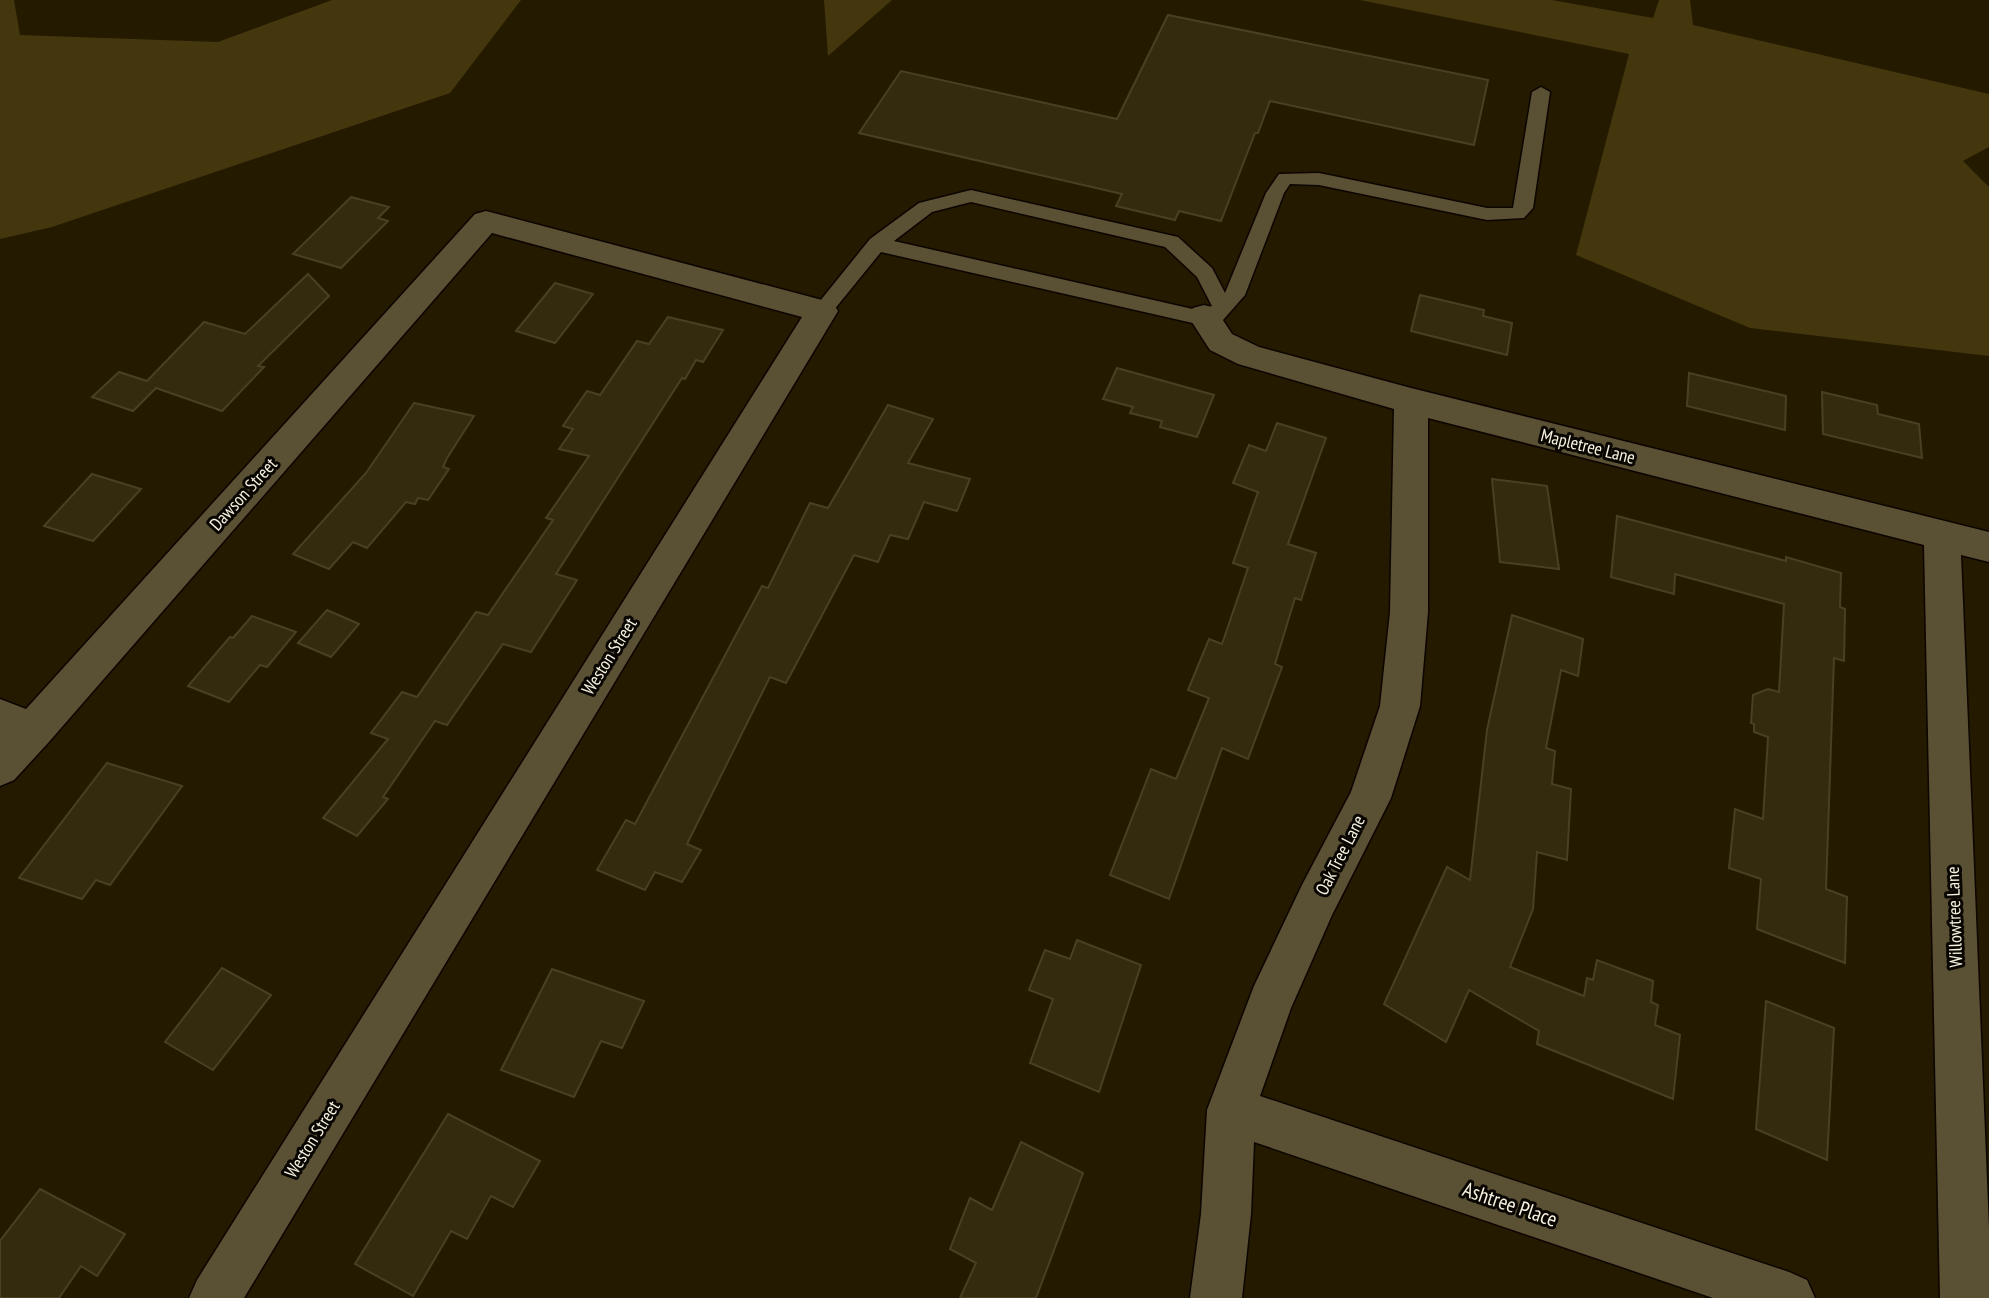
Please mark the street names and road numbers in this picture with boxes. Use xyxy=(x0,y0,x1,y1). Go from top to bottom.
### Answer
street label: Mapletree Lane xyxy=(1538,423,1638,469)
street label: Dawson Street xyxy=(204,453,282,535)
street label: Weston Street xyxy=(576,613,642,699)
street label: Oak Tree Lane xyxy=(1310,811,1370,899)
street label: Willowtree Lane xyxy=(1941,866,1967,968)
street label: Weston Street xyxy=(279,1096,345,1182)
street label: Ashtree Place xyxy=(1459,1175,1561,1233)

